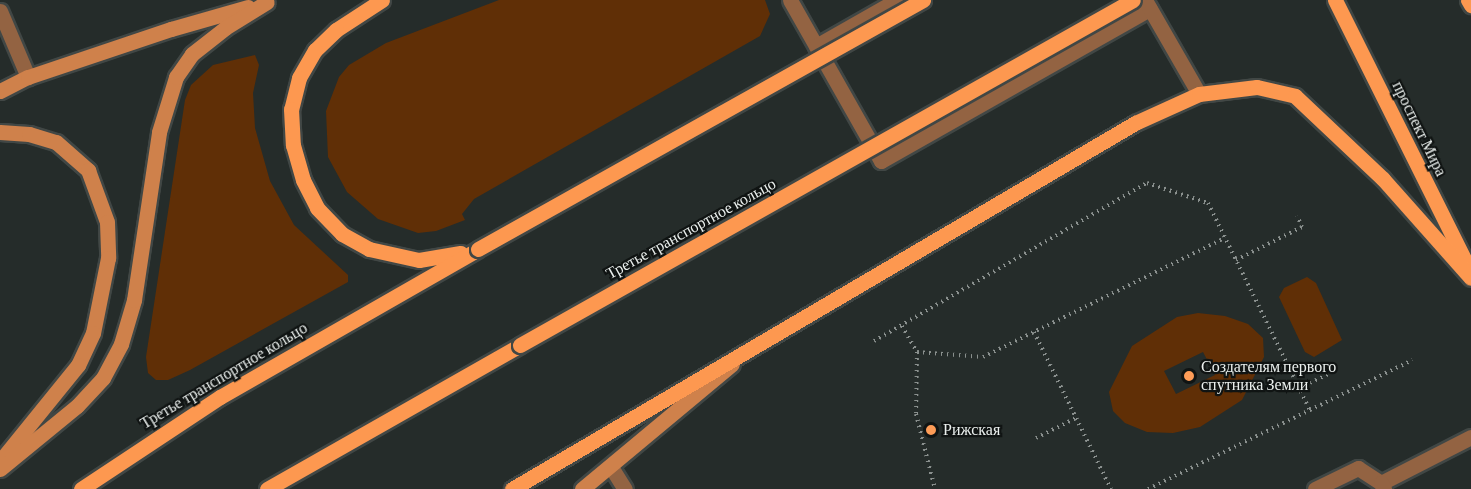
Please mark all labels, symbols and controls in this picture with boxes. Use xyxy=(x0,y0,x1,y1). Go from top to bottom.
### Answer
street label: проспект Мира xyxy=(1388,78,1450,180)
street label: Третье транспортное кольцо xyxy=(603,174,779,284)
street label: Третье транспортное кольцо xyxy=(137,318,311,434)
place label: Создателям первого спутника Земли xyxy=(1201,357,1336,395)
marker: Создателям первого спутника Земли xyxy=(1182,369,1196,383)
place label: Рижская xyxy=(943,420,1000,440)
marker: Рижская xyxy=(924,423,938,437)

